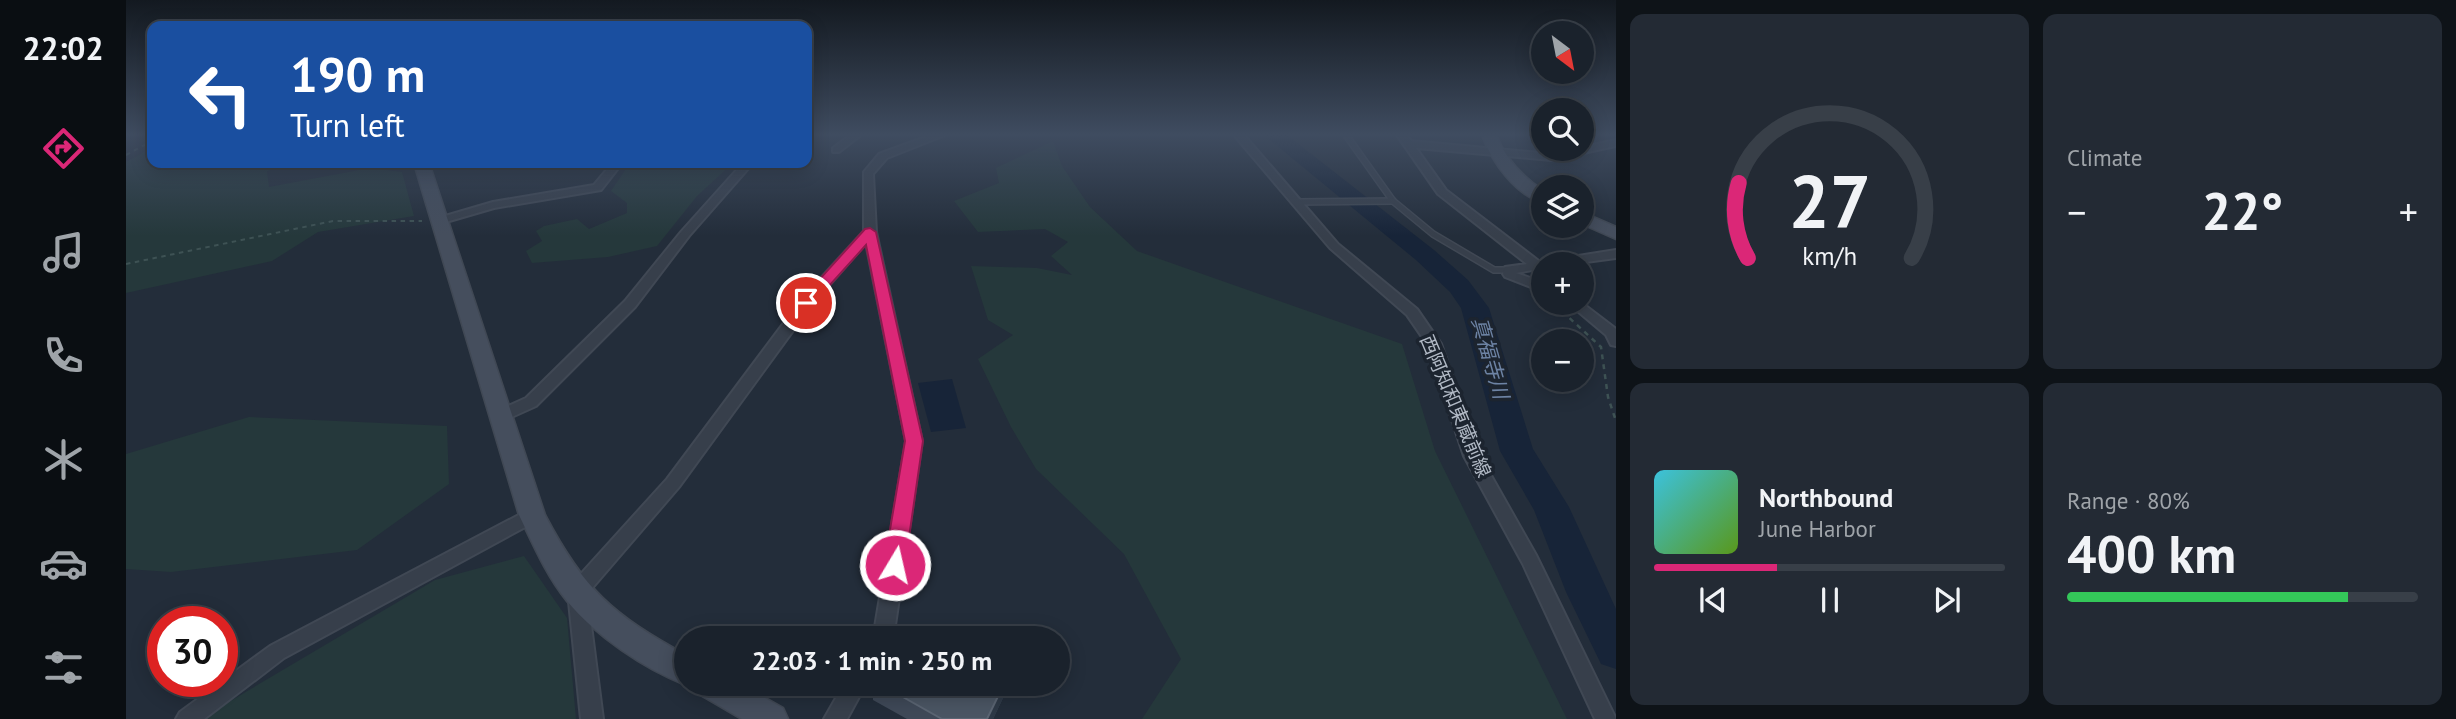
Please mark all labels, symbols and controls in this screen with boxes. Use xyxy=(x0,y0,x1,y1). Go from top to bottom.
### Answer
north arrow xyxy=(1531,21,1594,84)
map controls xyxy=(1531,21,1594,392)
text: 22:02 xyxy=(22,27,104,69)
text: 190 m xyxy=(290,42,425,106)
icon: left xyxy=(175,49,266,140)
button: search xyxy=(1531,98,1594,161)
text: Turn left xyxy=(290,104,405,146)
icon: directions xyxy=(39,124,88,173)
text: Climate xyxy=(2067,143,2142,172)
text: 27 xyxy=(1788,154,1871,248)
button: layers xyxy=(1531,175,1594,238)
text: 22° xyxy=(2202,177,2283,244)
text: − xyxy=(2067,187,2086,236)
text: + xyxy=(2399,187,2418,236)
icon: music xyxy=(39,228,88,277)
text: km/h xyxy=(1802,239,1857,271)
button: + xyxy=(1531,252,1594,315)
pin xyxy=(776,273,836,333)
icon: arrive xyxy=(787,284,825,322)
water label: 真福寺川 xyxy=(1466,314,1516,404)
button: − xyxy=(1531,329,1594,392)
icon: phone xyxy=(39,331,88,380)
street label: 西阿知和東蔵前線 xyxy=(1415,331,1497,481)
icon: climate xyxy=(39,435,88,484)
text: Northbound xyxy=(1759,481,1893,514)
text: Range · 80% xyxy=(2067,486,2190,515)
text: June Harbor xyxy=(1759,514,1876,543)
text: 400 km xyxy=(2067,520,2236,587)
position arrow xyxy=(858,528,932,602)
icon: car xyxy=(39,539,88,588)
icon: previous xyxy=(1694,581,1732,619)
icon: pause xyxy=(1811,581,1849,619)
icon: next xyxy=(1928,581,1966,619)
speed limit sign: 30 xyxy=(147,606,238,697)
icon: filters xyxy=(39,643,88,692)
text: 22:03 · 1 min · 250 m xyxy=(752,644,992,677)

